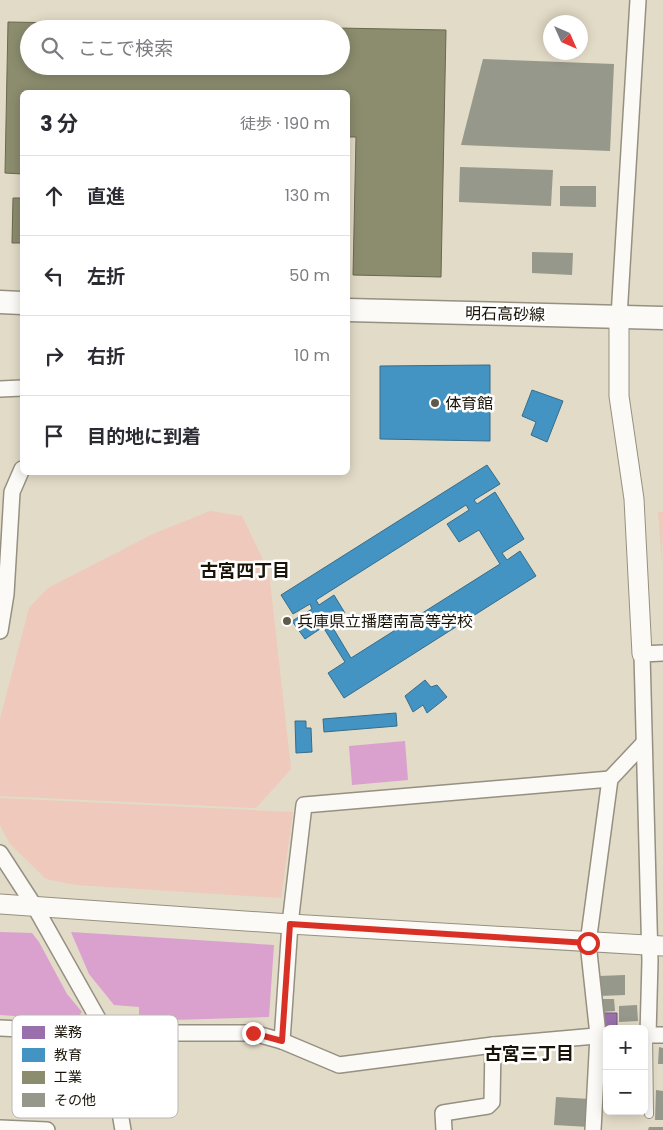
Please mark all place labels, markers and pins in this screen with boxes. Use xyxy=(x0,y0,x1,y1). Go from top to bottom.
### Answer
place label: 体育館 xyxy=(445,392,493,415)
marker: 体育館 xyxy=(429,397,441,409)
place label: 兵庫県立播磨南高等学校 xyxy=(297,610,473,633)
marker: 兵庫県立播磨南高等学校 xyxy=(281,615,293,627)

